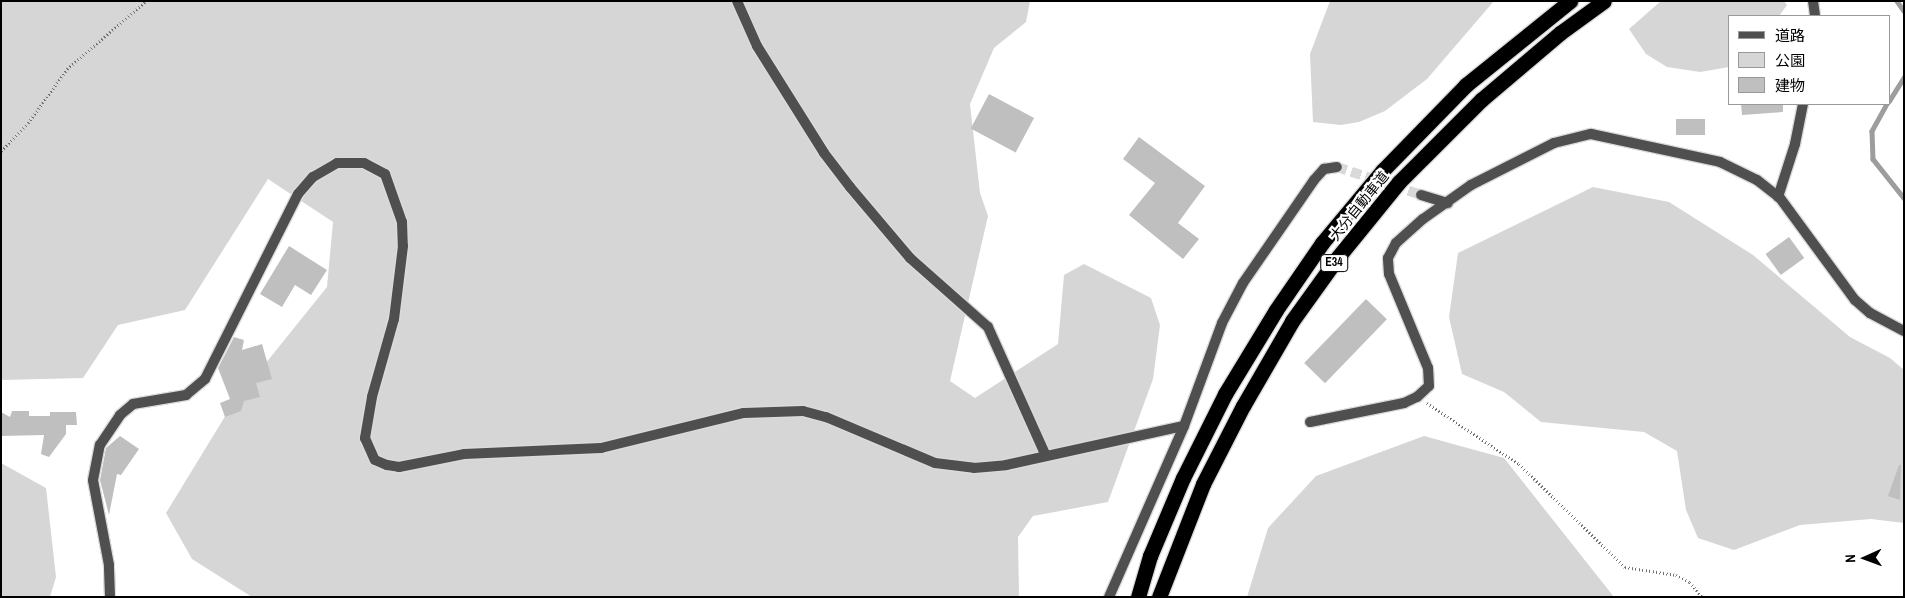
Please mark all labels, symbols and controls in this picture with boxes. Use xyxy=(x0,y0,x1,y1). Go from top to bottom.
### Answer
legend xyxy=(1728,15,1890,105)
text: 道路 xyxy=(1775,25,1805,46)
text: 公園 xyxy=(1775,50,1805,71)
text: 建物 xyxy=(1775,75,1805,96)
street label: 大分自動車道 xyxy=(1326,168,1392,244)
road number: E34 xyxy=(1319,254,1349,272)
north arrow xyxy=(1840,533,1890,583)
text: N xyxy=(1841,554,1859,563)

